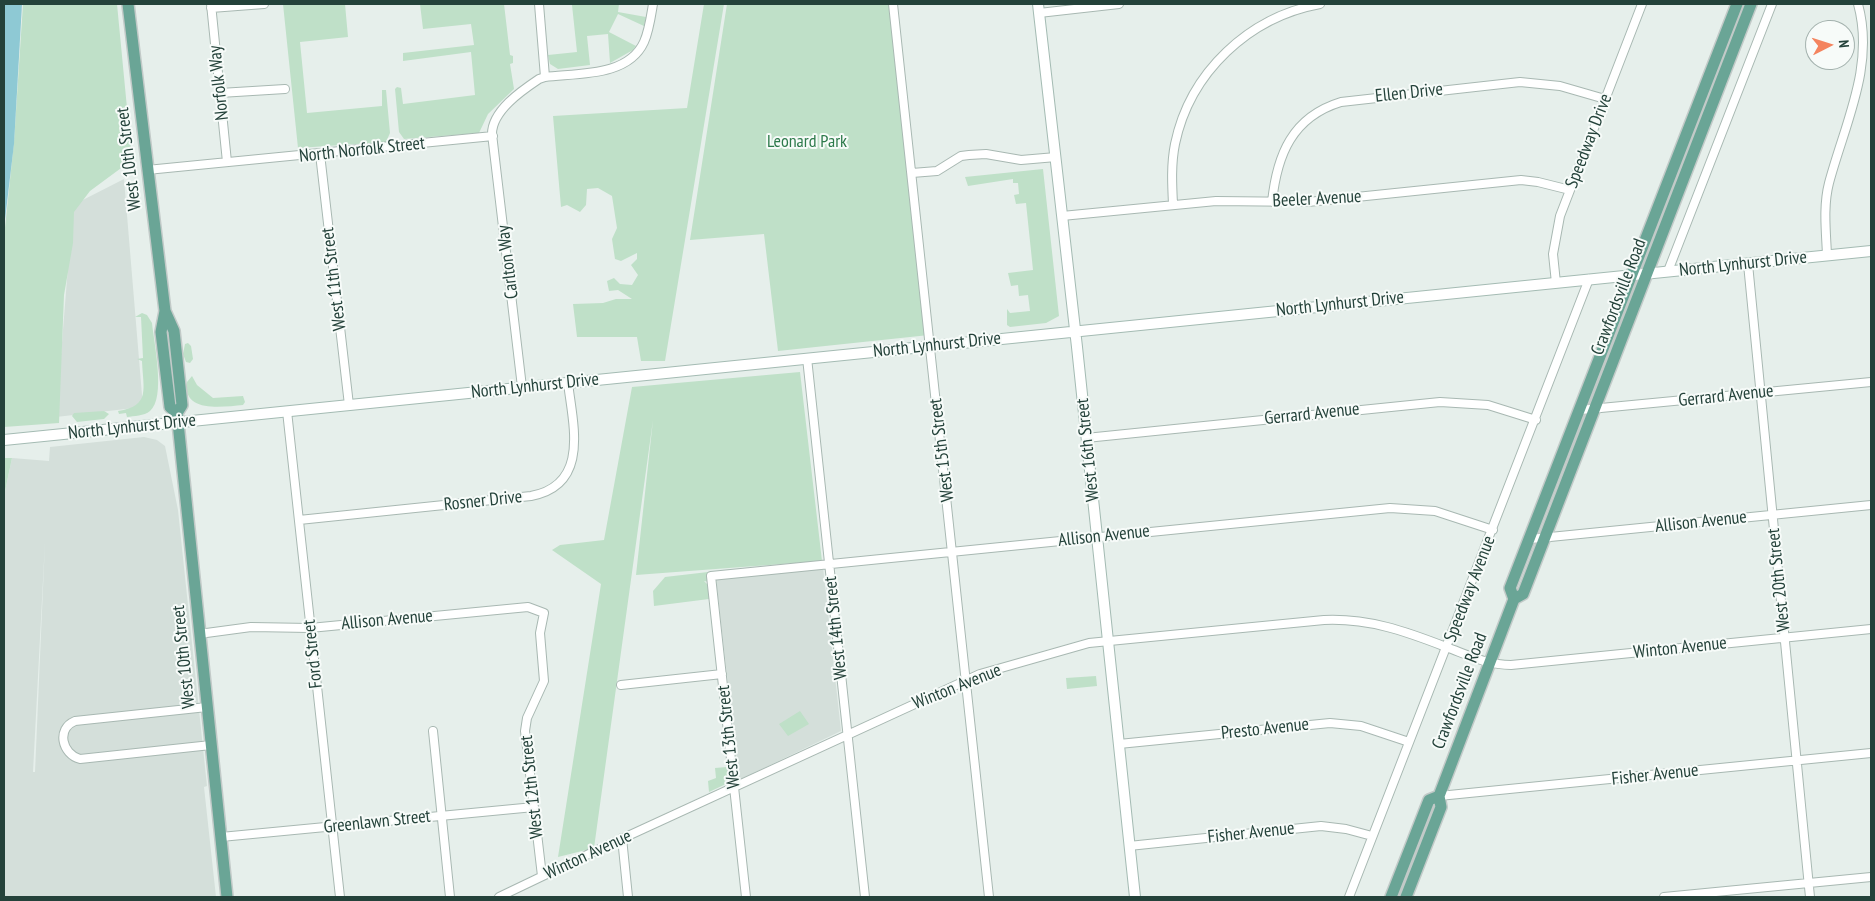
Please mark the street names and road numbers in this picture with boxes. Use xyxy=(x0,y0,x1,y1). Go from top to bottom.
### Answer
street label: Norfolk Way xyxy=(204,45,234,121)
street label: Ellen Drive xyxy=(1374,79,1444,107)
street label: Speedway Drive xyxy=(1561,91,1617,191)
street label: West 10th Street xyxy=(112,106,146,212)
street label: North Norfolk Street xyxy=(298,133,426,167)
street label: Beeler Avenue xyxy=(1272,186,1362,212)
street label: Carlton Way xyxy=(493,224,523,300)
street label: West 11th Street xyxy=(317,226,351,332)
street label: Crawfordsville Road xyxy=(1587,236,1651,358)
street label: North Lynhurst Drive xyxy=(1678,247,1808,281)
street label: North Lynhurst Drive xyxy=(1275,287,1405,321)
street label: North Lynhurst Drive xyxy=(872,328,1002,362)
street label: North Lynhurst Drive xyxy=(470,369,600,403)
street label: Gerrard Avenue xyxy=(1677,380,1775,412)
street label: West 15th Street xyxy=(925,397,959,503)
street label: West 16th Street xyxy=(1072,397,1104,503)
street label: Gerrard Avenue xyxy=(1263,398,1361,430)
street label: North Lynhurst Drive xyxy=(67,410,197,444)
street label: Rosner Drive xyxy=(443,486,523,516)
street label: Allison Avenue xyxy=(1654,506,1748,538)
street label: Allison Avenue xyxy=(1057,520,1151,552)
street label: West 20th Street xyxy=(1763,527,1795,633)
street label: Speedway Avenue xyxy=(1440,533,1500,645)
street label: West 14th Street xyxy=(820,575,852,681)
street label: West 10th Street xyxy=(168,604,200,710)
street label: Allison Avenue xyxy=(340,605,434,635)
street label: Ford Street xyxy=(299,619,327,689)
street label: Crawfordsville Road xyxy=(1428,630,1492,752)
street label: Winton Avenue xyxy=(1632,632,1728,664)
street label: Winton Avenue xyxy=(910,659,1004,715)
street label: West 13th Street xyxy=(713,684,745,790)
street label: Presto Avenue xyxy=(1220,714,1310,744)
street label: West 12th Street xyxy=(516,734,548,840)
street label: Fisher Avenue xyxy=(1611,760,1699,790)
street label: Greenlawn Street xyxy=(322,806,432,838)
street label: Fisher Avenue xyxy=(1207,818,1295,848)
street label: Winton Avenue xyxy=(541,825,635,885)

